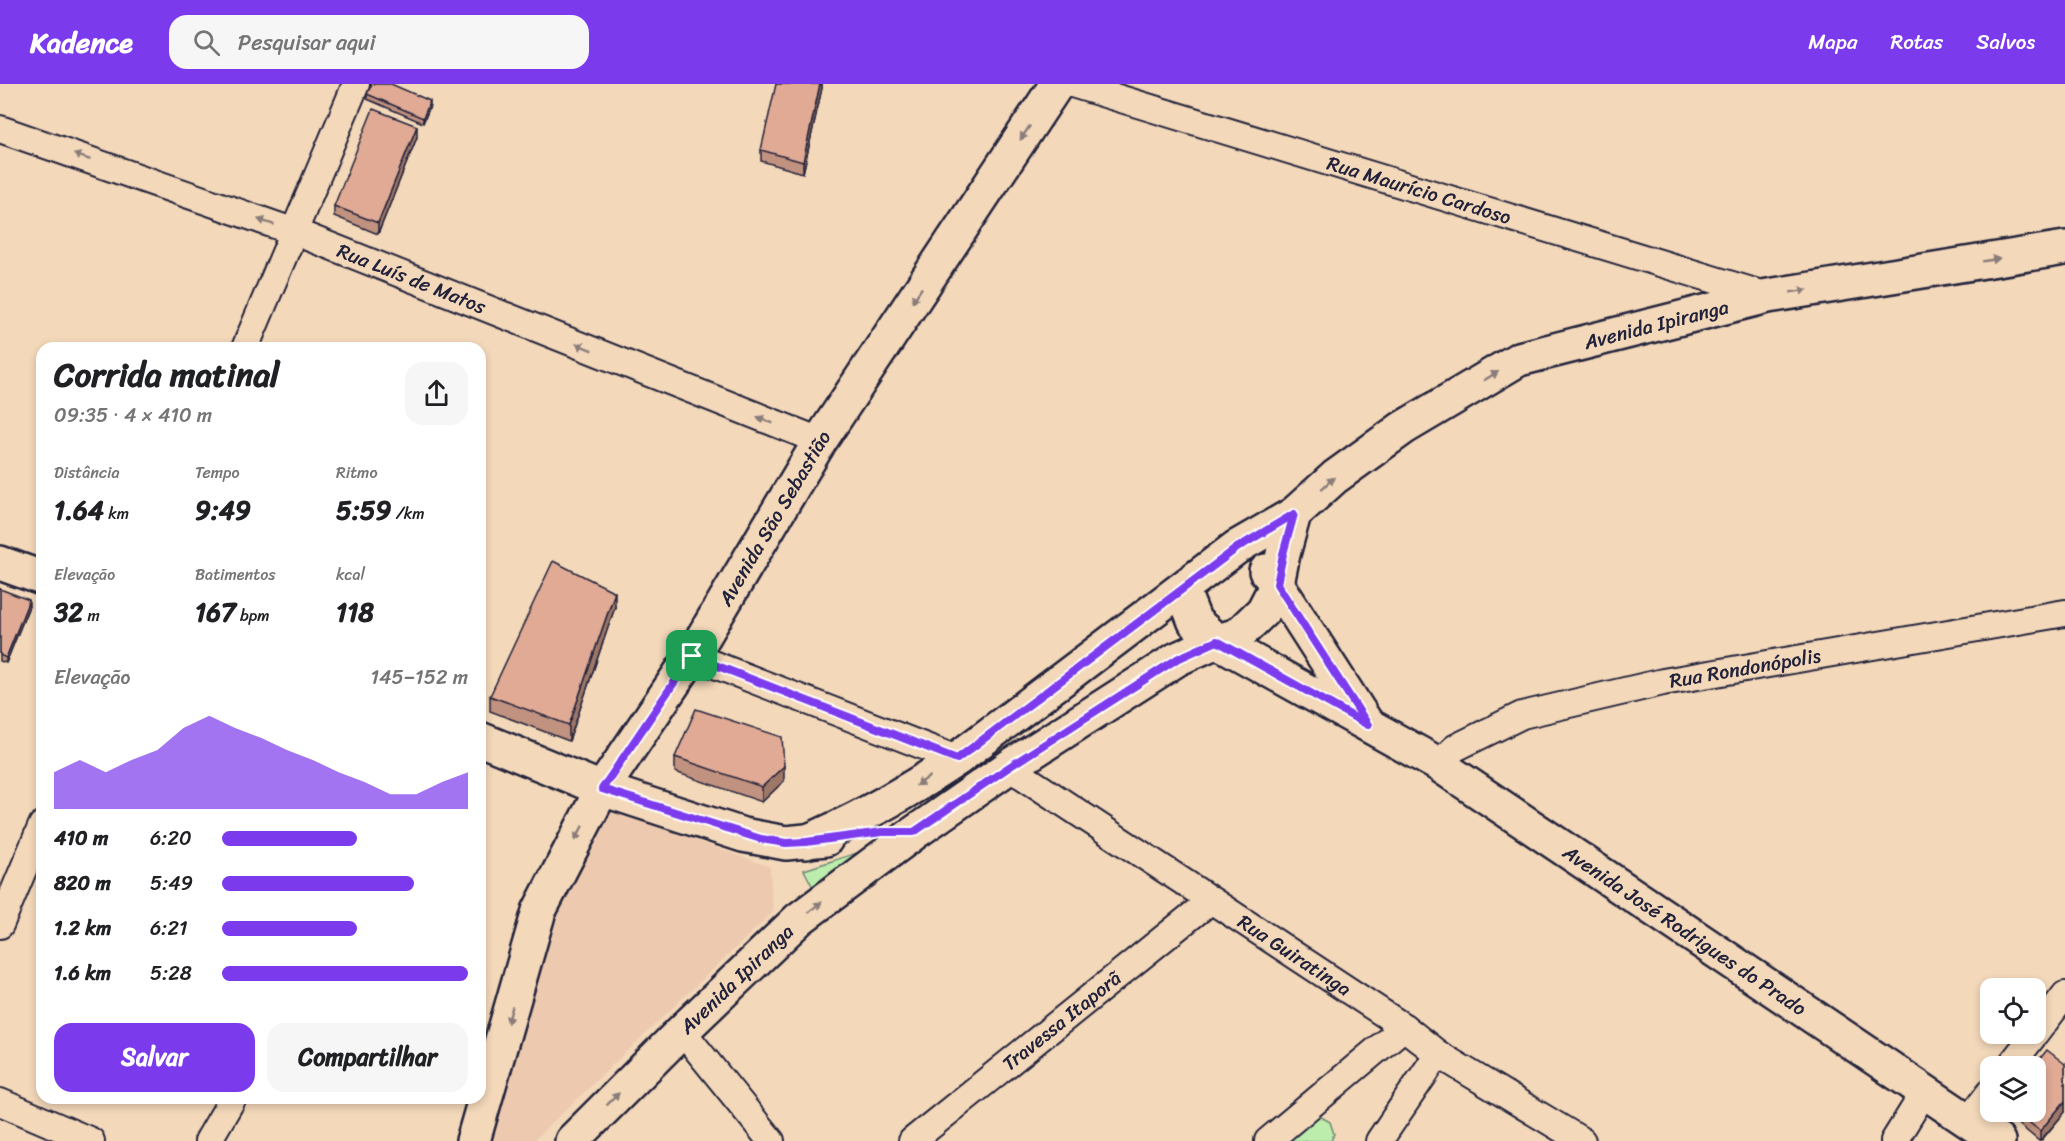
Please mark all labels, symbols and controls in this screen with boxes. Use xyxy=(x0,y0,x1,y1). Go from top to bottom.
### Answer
search box xyxy=(169,15,589,69)
text: Kadence xyxy=(30,18,133,67)
text: Pesquisar aqui xyxy=(238,23,376,62)
text: Mapa xyxy=(1808,23,1857,61)
text: Rotas xyxy=(1890,23,1943,61)
text: Salvos xyxy=(1976,23,2035,61)
icon: search xyxy=(190,26,223,59)
one-way arrow xyxy=(1019,124,1031,140)
street label: Rua Maurício Cardoso xyxy=(1323,146,1516,235)
one-way arrow xyxy=(73,152,91,162)
one-way arrow xyxy=(257,216,275,226)
street label: Rua Luís de Matos xyxy=(332,233,492,325)
one-way arrow xyxy=(1982,256,2001,265)
one-way arrow xyxy=(912,287,923,303)
one-way arrow xyxy=(1790,287,1809,296)
street label: Avenida Ipiranga xyxy=(1579,290,1732,360)
one-way arrow xyxy=(575,342,593,352)
text: Corrida matinal xyxy=(54,346,279,404)
button: share xyxy=(405,362,468,425)
one-way arrow xyxy=(1483,370,1499,381)
text: 09:35 · 4 × 410 m xyxy=(54,398,212,433)
one-way arrow xyxy=(756,414,774,424)
street label: Avenida São Sebastião xyxy=(708,423,841,614)
text: Distância xyxy=(54,458,120,487)
text: Tempo xyxy=(195,458,240,487)
text: Ritmo xyxy=(336,458,378,487)
one-way arrow xyxy=(1321,476,1336,490)
text: 1.64 xyxy=(54,487,104,533)
text: 9:49 xyxy=(195,487,251,533)
text: 5:59 xyxy=(336,487,392,533)
text: km xyxy=(104,499,129,528)
text: /km xyxy=(392,499,424,528)
text: Elevação xyxy=(54,560,115,589)
text: Batimentos xyxy=(195,560,276,589)
text: kcal xyxy=(336,560,365,589)
text: 32 xyxy=(54,589,83,635)
text: 167 xyxy=(195,589,236,635)
text: 118 xyxy=(336,589,374,635)
text: m xyxy=(83,601,100,630)
text: bpm xyxy=(236,601,269,630)
pin xyxy=(666,630,717,681)
street label: Rua Rondonópolis xyxy=(1667,638,1824,699)
icon: arrive xyxy=(675,639,708,672)
text: Elevação xyxy=(54,660,130,695)
text: 145–152 m xyxy=(370,660,468,695)
one-way arrow xyxy=(916,775,932,787)
text: 410 m xyxy=(54,821,108,856)
text: 6:20 xyxy=(150,821,192,856)
one-way arrow xyxy=(574,825,584,842)
street label: Avenida José Rodrigues do Prado xyxy=(1554,835,1814,1026)
text: 820 m xyxy=(54,866,111,901)
text: 5:49 xyxy=(150,866,193,901)
one-way arrow xyxy=(808,902,823,914)
street label: Rua Guiratinga xyxy=(1230,905,1358,1006)
text: 1.2 km xyxy=(54,911,111,946)
text: 6:21 xyxy=(150,911,188,946)
street label: Avenida Ipiranga xyxy=(671,915,802,1044)
text: 1.6 km xyxy=(54,956,111,991)
text: 5:28 xyxy=(150,956,192,991)
street label: Travessa Itaporã xyxy=(994,961,1130,1080)
map controls xyxy=(1980,978,2046,1122)
button: locate xyxy=(1980,978,2046,1044)
one-way arrow xyxy=(505,1006,514,1024)
button: Salvar xyxy=(54,1023,255,1092)
button: Compartilhar xyxy=(267,1023,468,1092)
button: layers xyxy=(1980,1056,2046,1122)
one-way arrow xyxy=(605,1092,620,1106)

